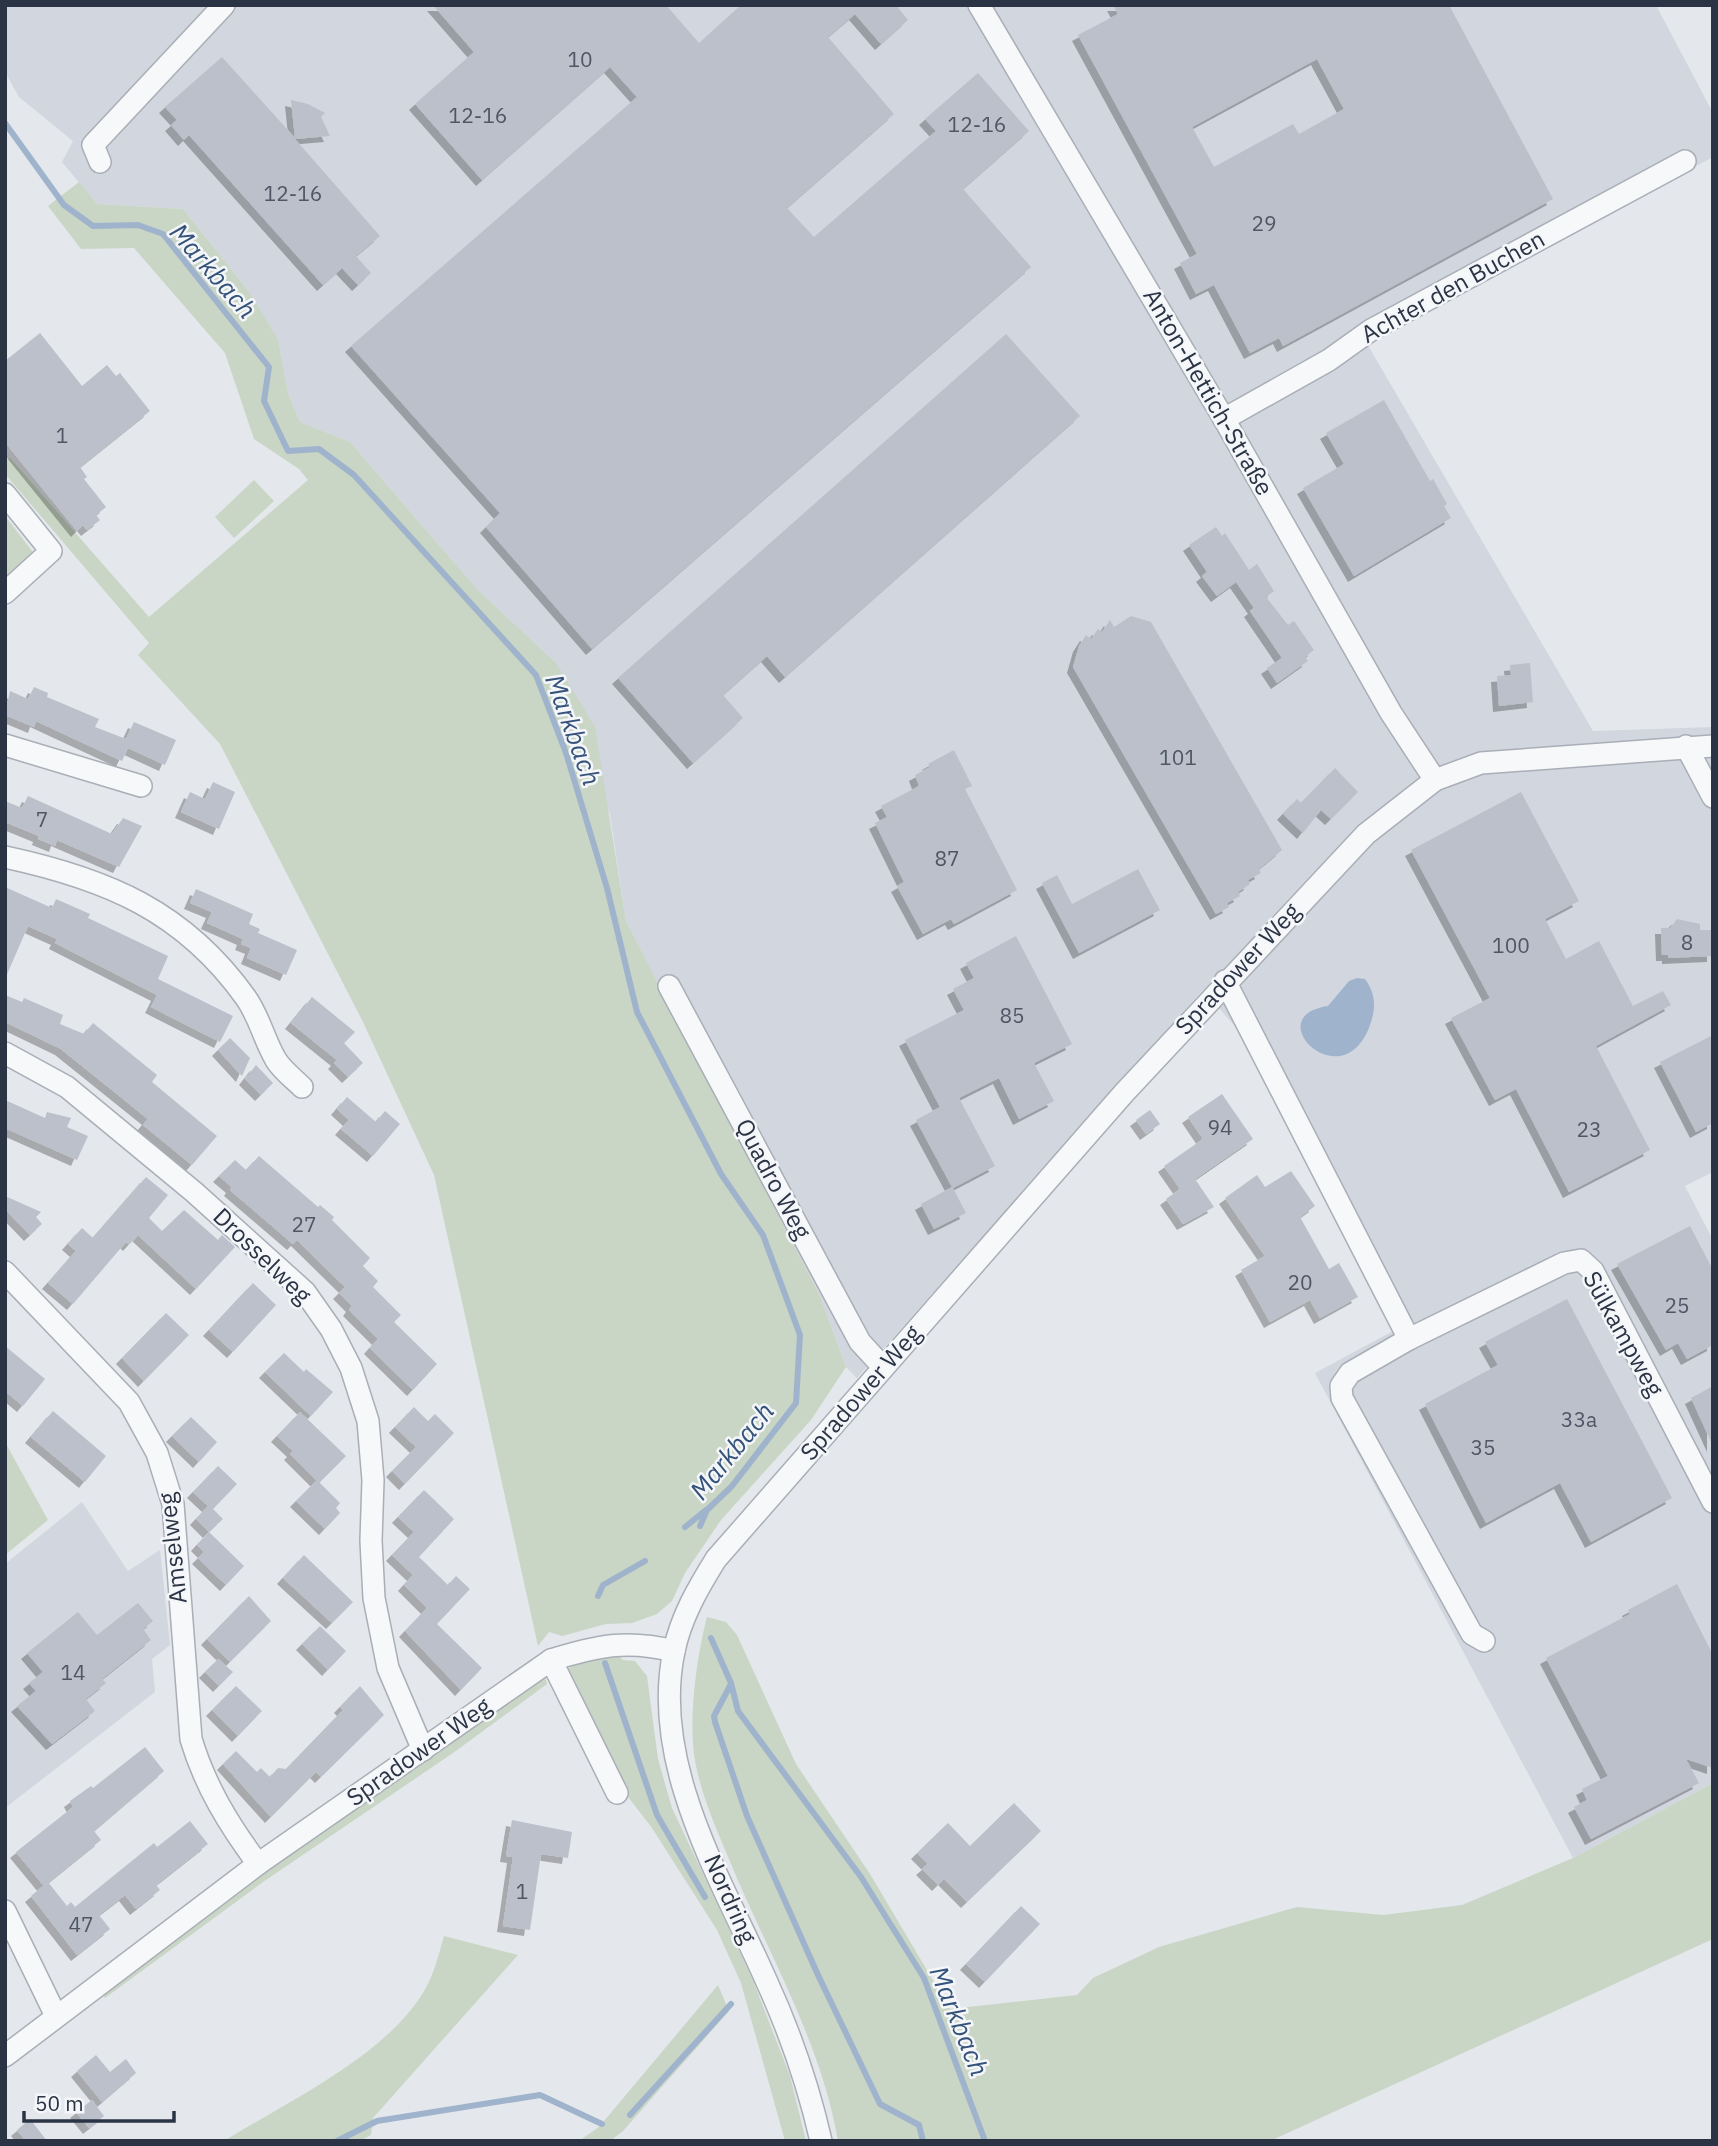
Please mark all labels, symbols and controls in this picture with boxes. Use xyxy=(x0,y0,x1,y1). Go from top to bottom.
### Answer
house number: 10 xyxy=(567,45,593,73)
house number: 12-16 xyxy=(449,101,507,129)
house number: 12-16 xyxy=(948,110,1006,138)
house number: 12-16 xyxy=(264,179,322,207)
house number: 29 xyxy=(1251,209,1277,237)
water label: Markbach xyxy=(163,215,265,325)
street label: Achter den Buchen xyxy=(1355,222,1550,350)
street label: Anton-Hettich-Straße xyxy=(1137,282,1281,501)
house number: 1 xyxy=(56,421,68,449)
water label: Markbach xyxy=(538,669,610,790)
house number: 101 xyxy=(1159,743,1197,771)
house number: 7 xyxy=(36,805,48,833)
house number: 87 xyxy=(934,844,960,872)
street label: Spradower Weg xyxy=(1168,895,1307,1041)
house number: 8 xyxy=(1681,928,1693,956)
house number: 100 xyxy=(1492,931,1530,959)
house number: 85 xyxy=(999,1001,1025,1029)
street label: Quadro Weg xyxy=(729,1113,819,1245)
house number: 94 xyxy=(1207,1113,1233,1141)
house number: 23 xyxy=(1576,1115,1602,1143)
street label: Drosselweg xyxy=(207,1200,319,1311)
house number: 27 xyxy=(291,1210,317,1238)
street label: Sülkampweg xyxy=(1576,1265,1672,1402)
house number: 20 xyxy=(1287,1268,1313,1296)
house number: 25 xyxy=(1664,1291,1690,1319)
street label: Spradower Weg xyxy=(793,1318,928,1467)
water label: Markbach xyxy=(682,1395,781,1506)
house number: 33a xyxy=(1561,1405,1597,1433)
house number: 35 xyxy=(1470,1433,1496,1461)
street label: Amselweg xyxy=(150,1491,194,1605)
house number: 14 xyxy=(60,1658,86,1686)
street label: Spradower Weg xyxy=(340,1689,497,1813)
street label: Nordring xyxy=(697,1849,765,1948)
house number: 1 xyxy=(516,1877,528,1905)
house number: 47 xyxy=(68,1910,94,1938)
water label: Markbach xyxy=(922,1961,997,2081)
scale bar xyxy=(24,2080,175,2124)
text: 50 m xyxy=(35,2089,84,2117)

